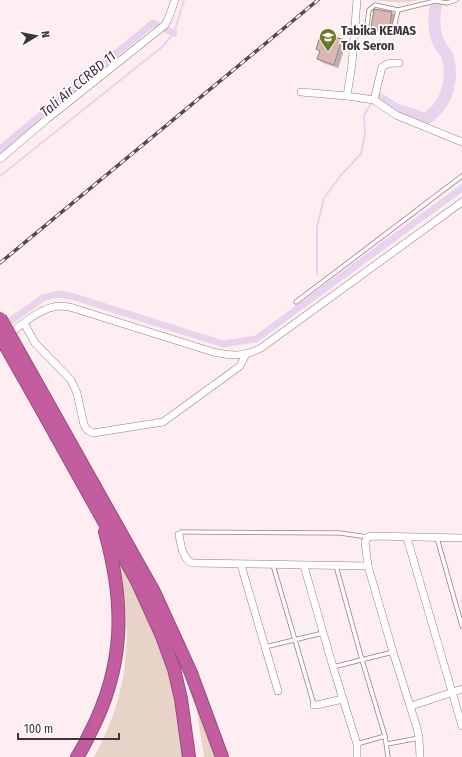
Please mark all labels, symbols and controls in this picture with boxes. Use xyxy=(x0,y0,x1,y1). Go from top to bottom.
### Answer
north arrow xyxy=(16,16,56,56)
place label: Tabika KEMAS Tok Seron xyxy=(341,23,416,53)
school or university icon: Tabika KEMAS Tok Seron xyxy=(318,27,338,52)
text: N xyxy=(38,30,52,39)
water label: Tali Air CCRBD 11 xyxy=(37,47,119,121)
scale bar xyxy=(18,715,119,741)
text: 100 m xyxy=(24,722,53,736)

